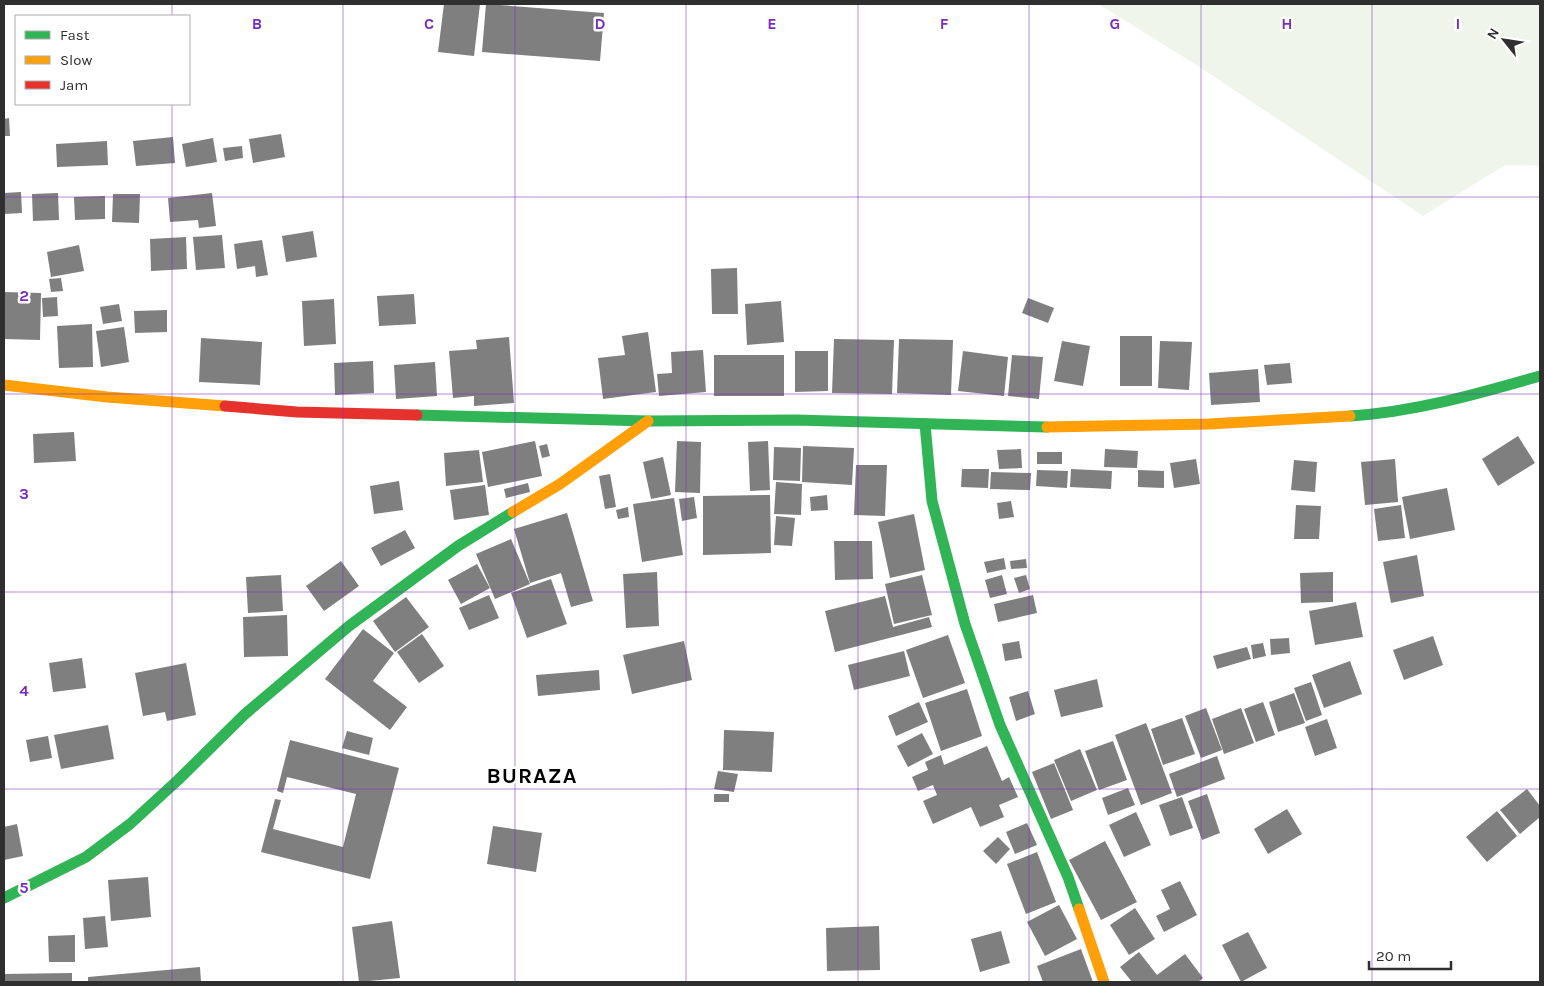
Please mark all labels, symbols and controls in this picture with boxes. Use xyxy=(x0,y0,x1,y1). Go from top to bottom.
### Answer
text: B xyxy=(252,14,262,33)
text: C xyxy=(424,14,434,33)
text: D xyxy=(595,14,606,33)
text: E xyxy=(767,14,777,33)
text: F xyxy=(940,14,949,33)
text: G xyxy=(1110,14,1120,33)
text: H xyxy=(1281,14,1293,33)
text: I xyxy=(1456,14,1460,33)
legend xyxy=(15,15,190,105)
north arrow xyxy=(1479,15,1529,65)
text: N xyxy=(1483,25,1503,42)
text: Fast xyxy=(60,26,90,44)
text: Slow xyxy=(60,51,92,69)
text: Jam xyxy=(60,76,88,94)
text: 2 xyxy=(19,286,29,305)
text: 3 xyxy=(19,484,29,503)
text: 4 xyxy=(19,681,29,700)
district label: BURAZA xyxy=(487,763,577,789)
text: 5 xyxy=(19,878,29,897)
scale bar xyxy=(1369,938,1452,970)
text: 20 m xyxy=(1376,947,1411,965)

